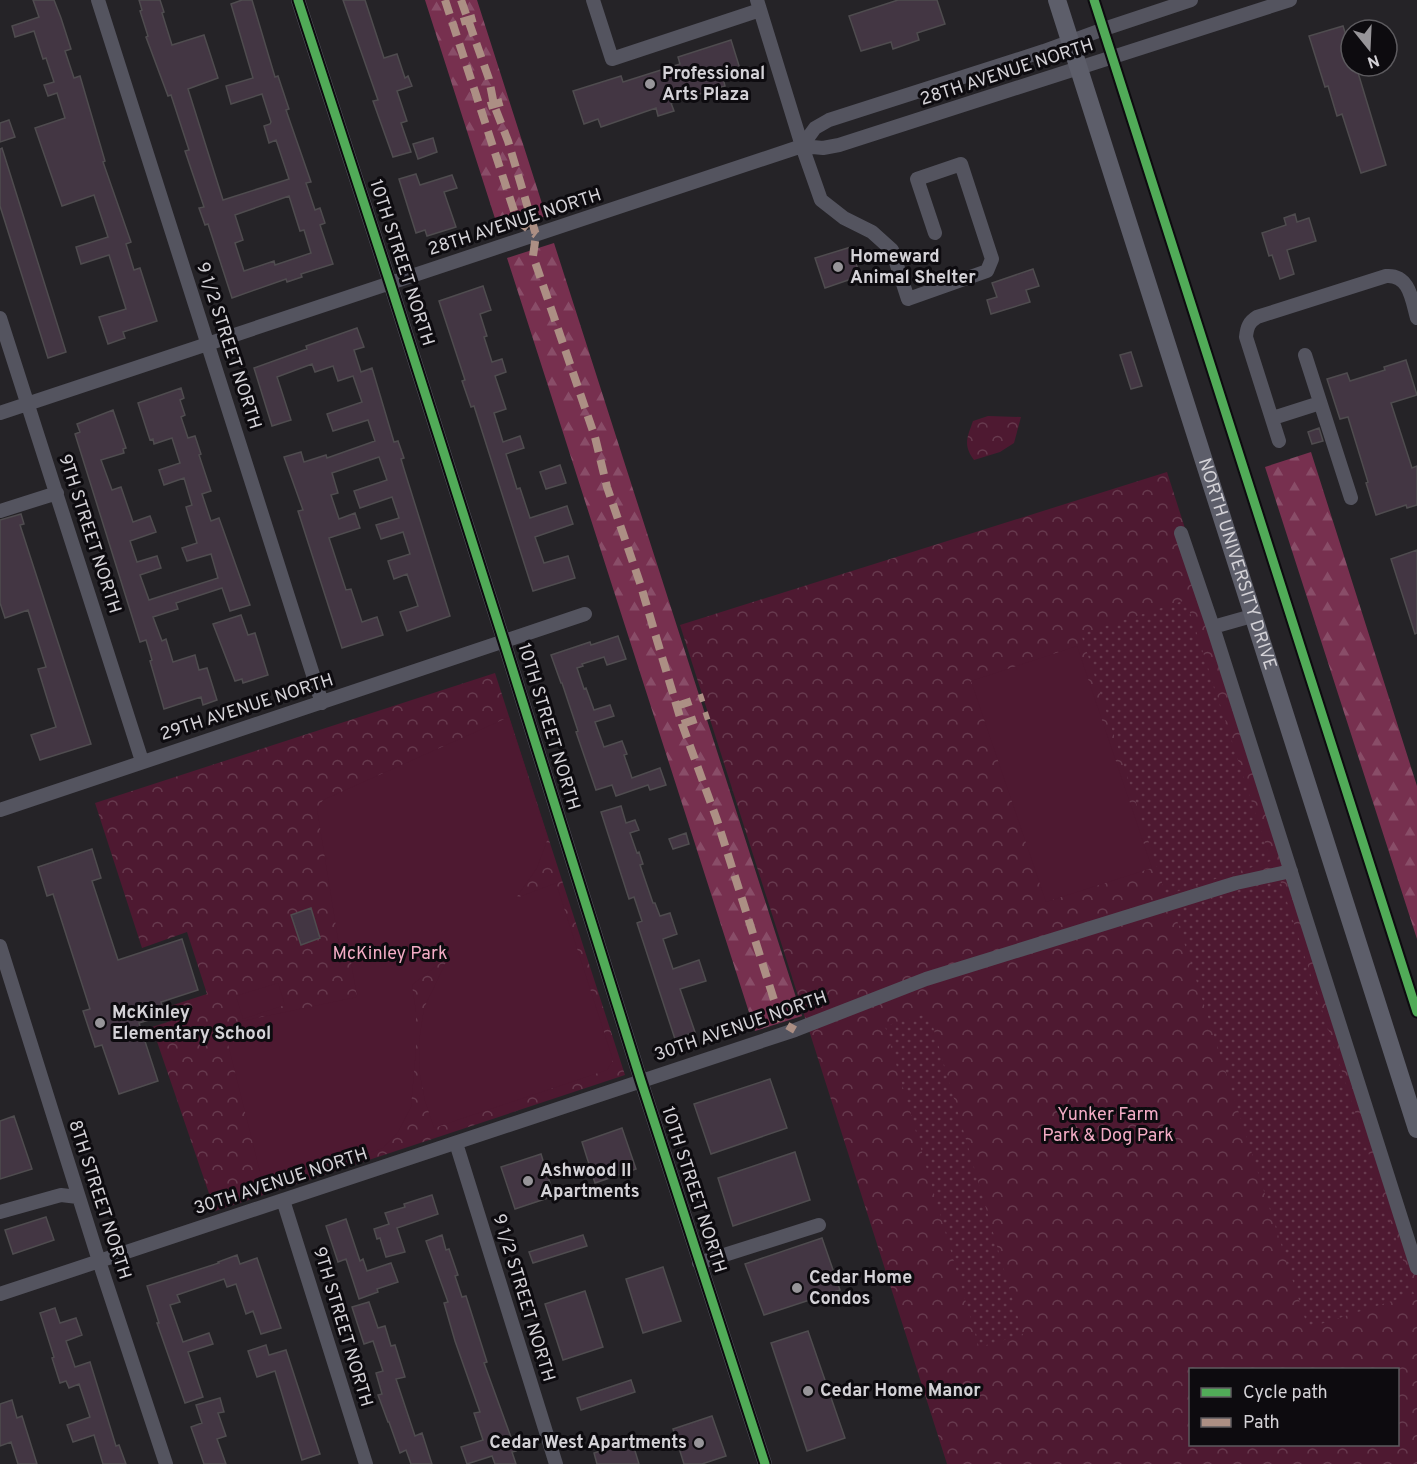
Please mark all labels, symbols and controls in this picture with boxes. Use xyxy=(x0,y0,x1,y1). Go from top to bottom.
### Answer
north arrow xyxy=(1339,18,1399,78)
street label: 28TH AVENUE NORTH xyxy=(917,34,1097,112)
text: N xyxy=(1364,49,1382,72)
place label: Professional Arts Plaza xyxy=(662,63,765,107)
marker: Professional Arts Plaza xyxy=(643,77,657,91)
street label: 10TH STREET NORTH xyxy=(363,177,439,349)
street label: 28TH AVENUE NORTH xyxy=(425,184,605,262)
place label: Homeward Animal Shelter xyxy=(850,246,976,290)
street label: 9 1/2 STREET NORTH xyxy=(190,260,266,432)
marker: Homeward Animal Shelter xyxy=(831,260,845,274)
street label: 9TH STREET NORTH xyxy=(52,451,126,617)
street label: NORTH UNIVERSITY DRIVE xyxy=(1192,455,1281,673)
street label: 10TH STREET NORTH xyxy=(512,641,584,813)
street label: 29TH AVENUE NORTH xyxy=(157,669,337,747)
park label: McKinley Park xyxy=(332,943,448,966)
street label: 30TH AVENUE NORTH xyxy=(652,987,830,1067)
place label: McKinley Elementary School xyxy=(112,1002,271,1046)
marker: McKinley Elementary School xyxy=(93,1016,107,1030)
street label: 10TH STREET NORTH xyxy=(655,1104,731,1276)
park label: Yunker Farm Park & Dog Park xyxy=(1042,1104,1174,1148)
street label: 8TH STREET NORTH xyxy=(62,1117,136,1283)
street label: 30TH AVENUE NORTH xyxy=(191,1143,371,1221)
place label: Ashwood II Apartments xyxy=(540,1160,640,1204)
marker: Ashwood II Apartments xyxy=(521,1174,535,1188)
street label: 9 1/2 STREET NORTH xyxy=(487,1211,559,1385)
street label: 9TH STREET NORTH xyxy=(307,1244,377,1410)
place label: Cedar Home Condos xyxy=(809,1267,912,1311)
marker: Cedar Home Condos xyxy=(790,1281,804,1295)
legend xyxy=(1189,1368,1399,1446)
place label: Cedar Home Manor xyxy=(820,1380,981,1403)
text: Cycle path xyxy=(1243,1382,1328,1405)
marker: Cedar Home Manor xyxy=(801,1384,815,1398)
text: Path xyxy=(1243,1412,1280,1435)
place label: Cedar West Apartments xyxy=(489,1432,687,1455)
marker: Cedar West Apartments xyxy=(692,1436,706,1450)

